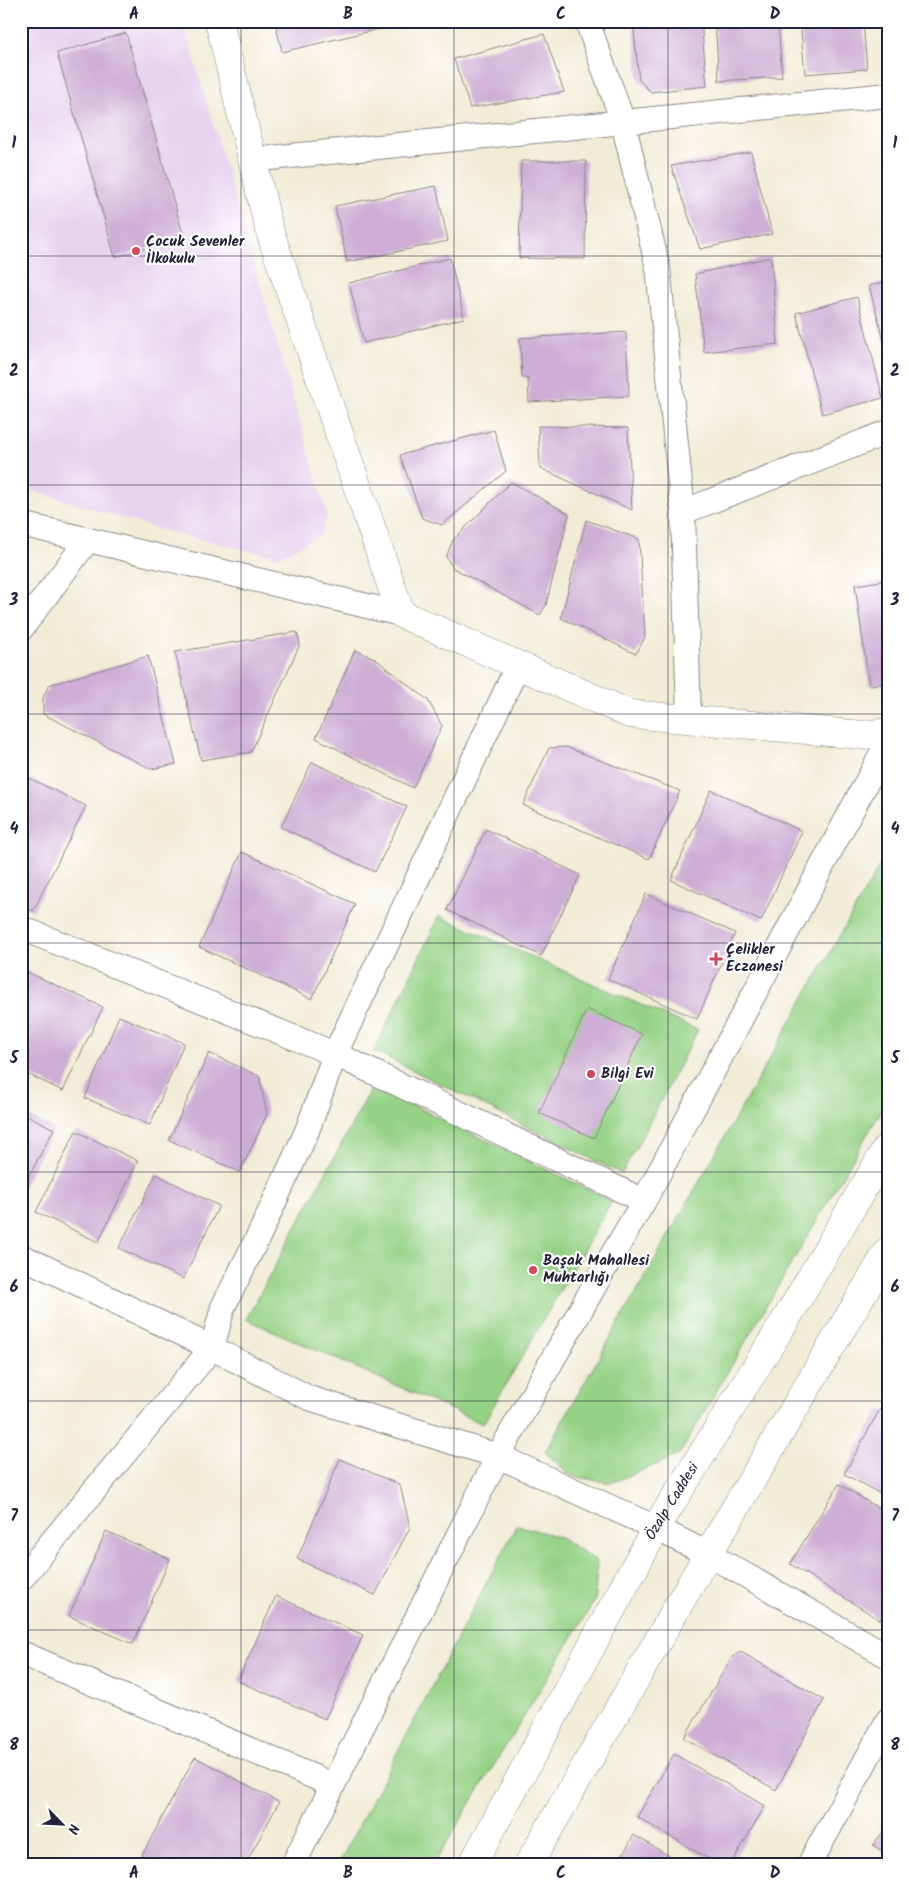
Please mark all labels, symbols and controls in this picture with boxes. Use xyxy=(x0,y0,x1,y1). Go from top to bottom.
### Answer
text: A xyxy=(129,2,139,27)
text: B xyxy=(343,2,353,27)
text: C xyxy=(556,2,566,27)
text: D xyxy=(770,2,781,27)
text: 1 xyxy=(12,131,17,156)
text: 1 xyxy=(893,131,898,156)
place label: Çocuk Sevenler İlkokulu xyxy=(146,230,245,271)
marker: Çocuk Sevenler İlkokulu xyxy=(130,245,142,257)
text: 2 xyxy=(9,359,19,384)
text: 2 xyxy=(890,359,900,384)
text: 3 xyxy=(9,588,19,613)
text: 3 xyxy=(890,588,900,613)
text: 4 xyxy=(10,817,19,842)
text: 4 xyxy=(891,817,900,842)
place label: Çelikler Eczanesi xyxy=(726,938,784,979)
marker: Çelikler Eczanesi xyxy=(710,953,722,965)
text: 5 xyxy=(9,1046,20,1071)
text: 5 xyxy=(890,1046,901,1071)
place label: Bilgi Evi xyxy=(601,1062,655,1086)
marker: Bilgi Evi xyxy=(585,1068,597,1080)
place label: Başak Mahallesi Muhtarlığı xyxy=(543,1249,650,1290)
marker: Başak Mahallesi Muhtarlığı xyxy=(527,1264,539,1276)
text: 6 xyxy=(10,1275,19,1300)
text: 6 xyxy=(891,1275,900,1300)
street label: Özalp Caddesi xyxy=(639,1457,706,1545)
text: 7 xyxy=(10,1504,18,1529)
text: 7 xyxy=(891,1504,899,1529)
text: 8 xyxy=(9,1733,19,1758)
text: 8 xyxy=(890,1733,900,1758)
north arrow xyxy=(38,1798,88,1848)
text: N xyxy=(61,1820,85,1838)
text: A xyxy=(129,1861,139,1886)
text: B xyxy=(343,1861,353,1886)
text: C xyxy=(556,1861,566,1886)
text: D xyxy=(770,1861,781,1886)

